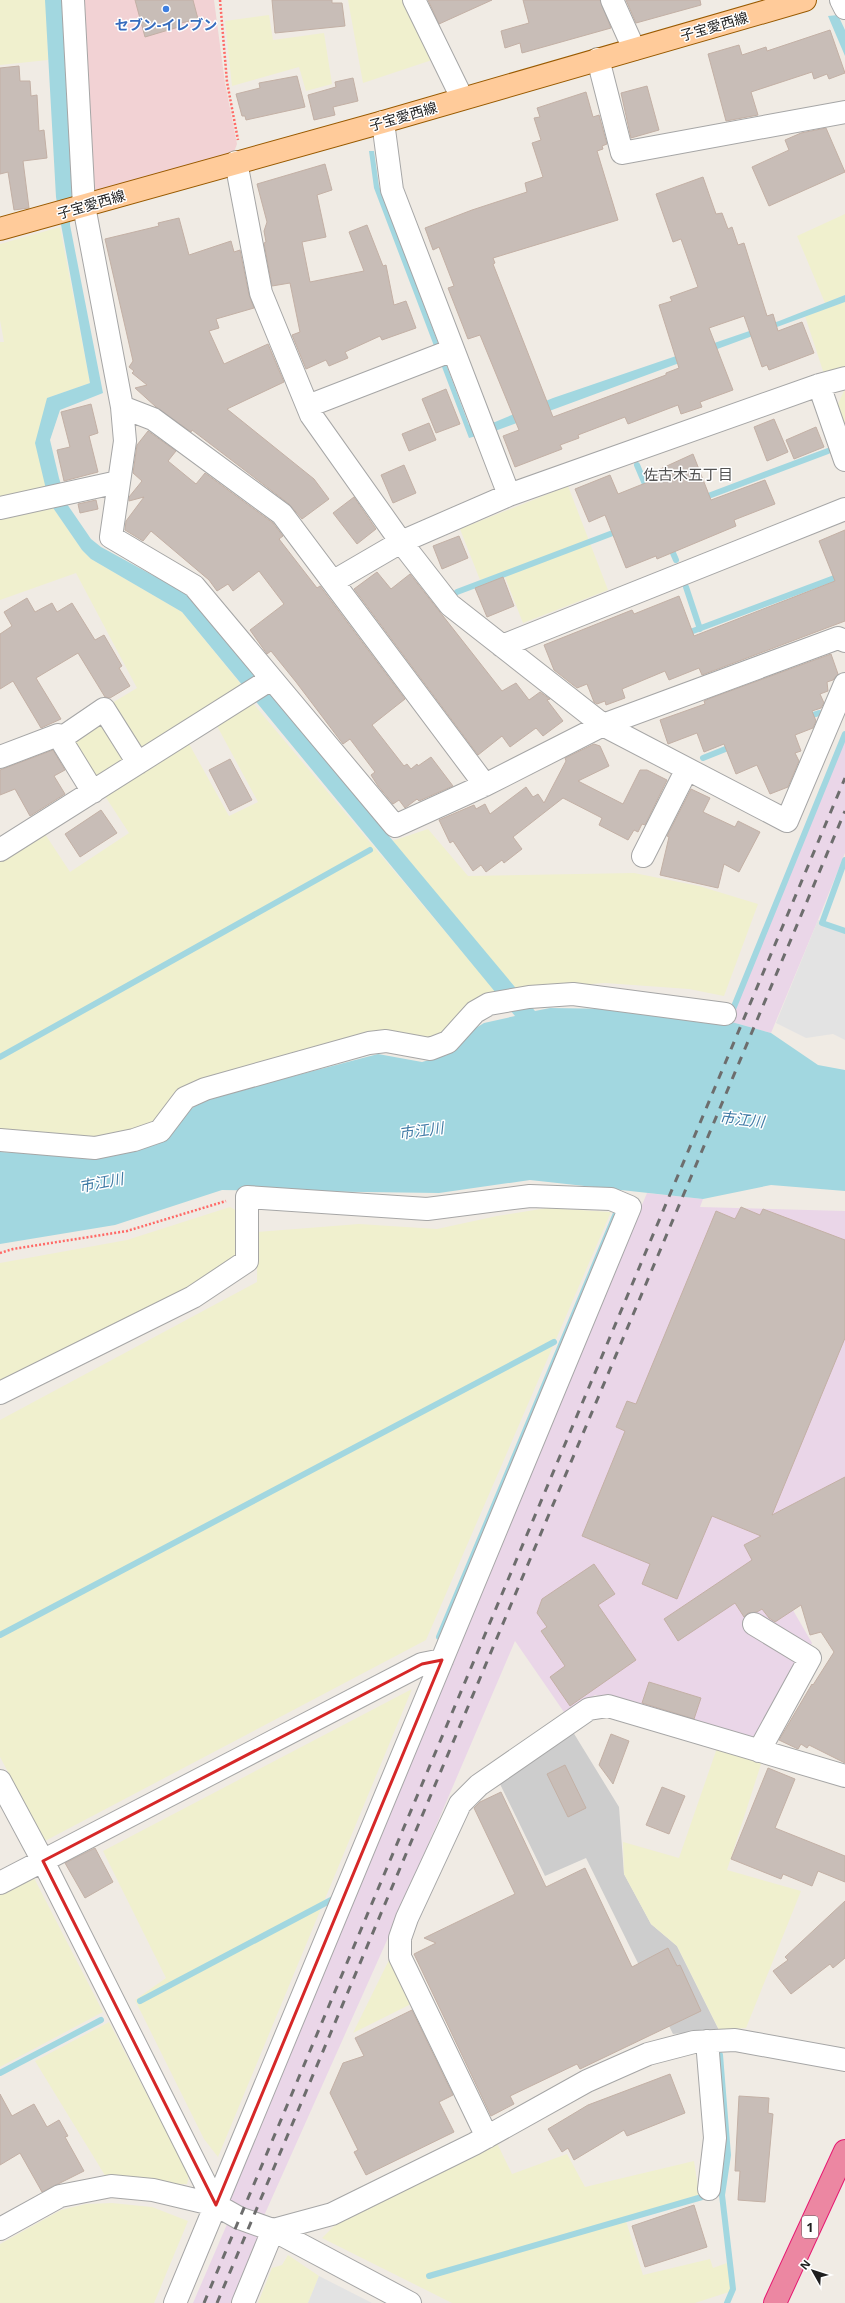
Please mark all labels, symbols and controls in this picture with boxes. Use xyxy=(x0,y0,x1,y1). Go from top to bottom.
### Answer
marker: セブン-イレブン xyxy=(161,4,171,14)
street label: 子宝愛西線 xyxy=(678,7,750,45)
place label: セブン-イレブン xyxy=(115,15,217,34)
street label: 子宝愛西線 xyxy=(367,97,439,135)
street label: 子宝愛西線 xyxy=(55,185,127,223)
district label: 佐古木五丁目 xyxy=(643,464,733,484)
water label: 市江川 xyxy=(719,1107,767,1132)
water label: 市江川 xyxy=(397,1117,447,1143)
water label: 市江川 xyxy=(77,1168,127,1196)
road number: 1 xyxy=(802,2216,818,2238)
north arrow xyxy=(793,2251,833,2291)
text: N xyxy=(796,2256,813,2273)

